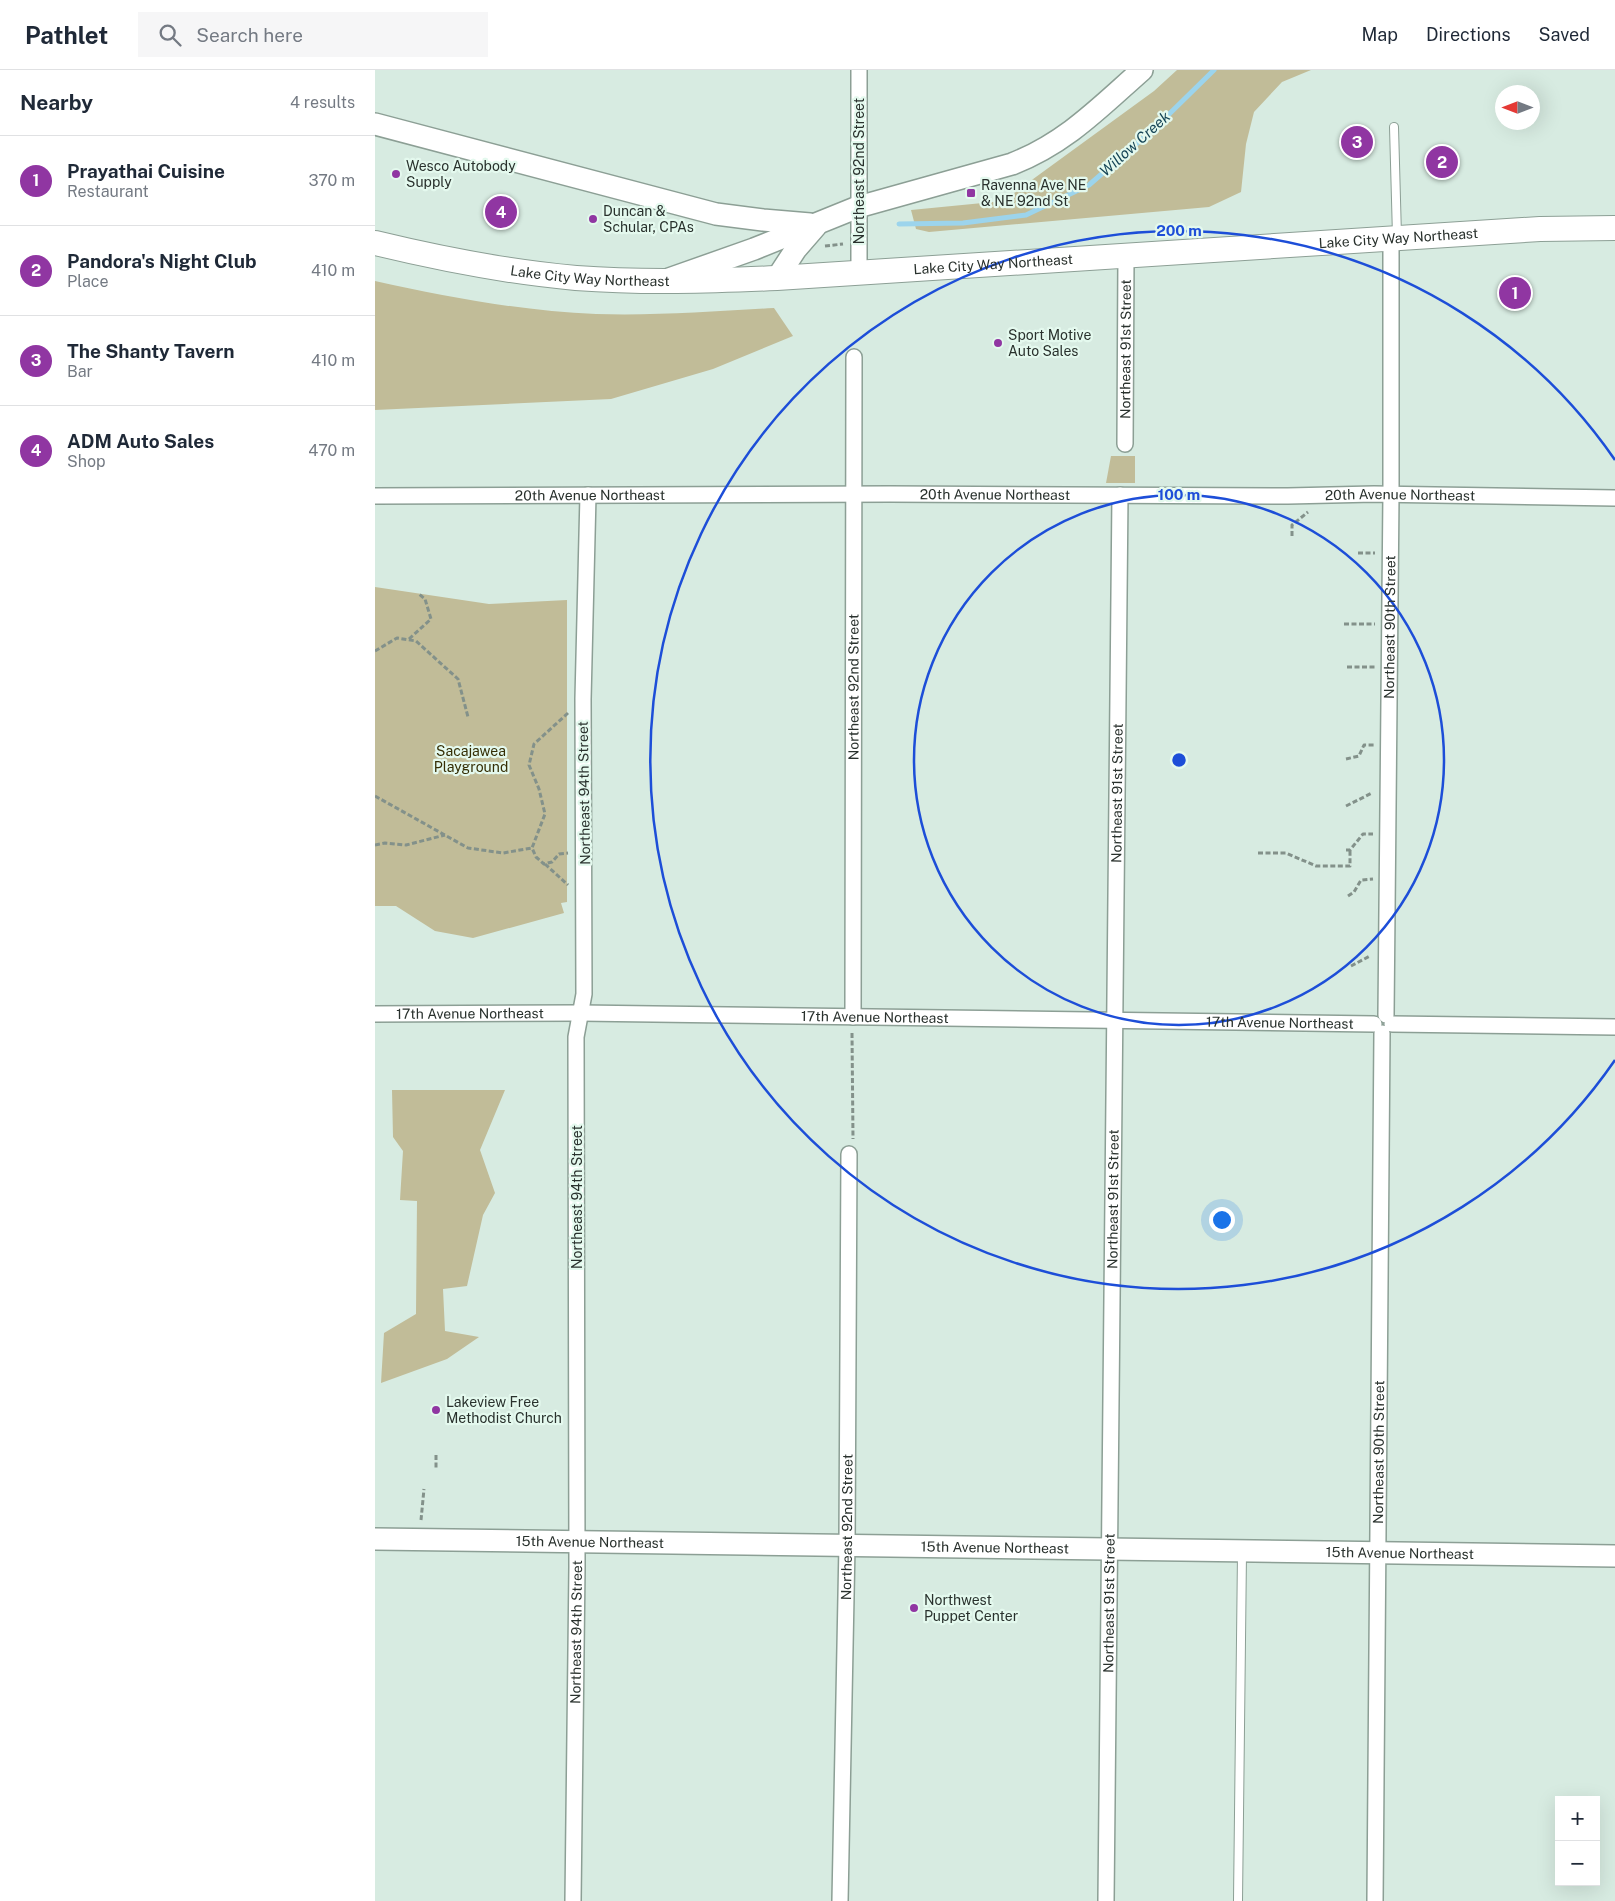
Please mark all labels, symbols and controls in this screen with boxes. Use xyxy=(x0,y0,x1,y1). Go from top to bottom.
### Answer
search box xyxy=(138,12,488,57)
text: Pathlet xyxy=(25,21,108,49)
icon: search xyxy=(156,21,184,49)
text: Search here xyxy=(196,24,303,46)
text: Map xyxy=(1361,24,1398,45)
text: Directions xyxy=(1426,24,1511,45)
text: Saved xyxy=(1539,24,1590,45)
north arrow xyxy=(1495,85,1540,130)
text: Nearby xyxy=(20,90,93,115)
text: 4 results xyxy=(290,93,355,112)
street label: Northeast 92nd Street xyxy=(851,98,867,244)
water label: Willow Creek xyxy=(1096,107,1174,180)
pin: 3 xyxy=(1341,123,1373,161)
pin: 2 xyxy=(1426,143,1458,181)
place label: Wesco Autobody Supply xyxy=(406,158,516,190)
text: Prayathai Cuisine xyxy=(67,160,225,182)
marker: Wesco Autobody Supply xyxy=(390,168,402,180)
text: 1 xyxy=(33,171,39,190)
text: 370 m xyxy=(308,171,355,190)
place label: Ravenna Ave NE & NE 92nd St xyxy=(981,177,1086,209)
text: Restaurant xyxy=(67,182,149,201)
marker: Ravenna Ave NE & NE 92nd St xyxy=(965,187,977,199)
pin: 4 xyxy=(485,193,517,231)
place label: Duncan & Schular, CPAs xyxy=(603,203,694,235)
marker: Duncan & Schular, CPAs xyxy=(587,213,599,225)
text: 200 m xyxy=(1156,222,1202,239)
street label: Lake City Way Northeast xyxy=(1318,225,1479,251)
text: Pandora's Night Club xyxy=(67,250,257,272)
street label: Lake City Way Northeast xyxy=(913,251,1073,277)
text: 2 xyxy=(31,261,41,280)
text: 410 m xyxy=(311,261,355,280)
street label: Lake City Way Northeast xyxy=(509,262,670,289)
text: Place xyxy=(67,272,109,291)
pin: 1 xyxy=(1499,274,1531,312)
street label: Northeast 91st Street xyxy=(1117,279,1134,419)
place label: Sport Motive Auto Sales xyxy=(1008,327,1091,359)
marker: Sport Motive Auto Sales xyxy=(992,337,1004,349)
text: The Shanty Tavern xyxy=(67,340,235,362)
text: 3 xyxy=(31,351,41,370)
text: 410 m xyxy=(311,351,355,370)
text: Bar xyxy=(67,362,93,381)
text: ADM Auto Sales xyxy=(67,430,214,452)
text: 4 xyxy=(31,441,41,460)
text: 470 m xyxy=(308,441,355,460)
text: Shop xyxy=(67,452,106,471)
street label: 20th Avenue Northeast xyxy=(920,486,1070,503)
text: 100 m xyxy=(1158,486,1200,503)
street label: 20th Avenue Northeast xyxy=(1325,486,1475,504)
street label: 20th Avenue Northeast xyxy=(515,487,665,503)
street label: Northeast 90th Street xyxy=(1381,555,1398,699)
street label: Northeast 92nd Street xyxy=(845,614,862,760)
street label: Northeast 94th Street xyxy=(575,721,593,865)
street label: Northeast 91st Street xyxy=(1108,723,1126,863)
park label: Sacajawea Playground xyxy=(434,743,508,775)
centre of rings xyxy=(1170,751,1188,769)
street label: 17th Avenue Northeast xyxy=(396,1005,544,1022)
street label: 17th Avenue Northeast xyxy=(801,1008,949,1026)
street label: 17th Avenue Northeast xyxy=(1206,1014,1354,1032)
street label: Northeast 94th Street xyxy=(569,1125,585,1269)
street label: Northeast 91st Street xyxy=(1104,1129,1122,1269)
your location xyxy=(1209,1207,1235,1233)
street label: Northeast 90th Street xyxy=(1370,1380,1387,1524)
place label: Lakeview Free Methodist Church xyxy=(446,1394,562,1426)
marker: Lakeview Free Methodist Church xyxy=(430,1404,442,1416)
street label: Northeast 92nd Street xyxy=(838,1454,855,1600)
street label: 15th Avenue Northeast xyxy=(516,1533,664,1551)
street label: Northeast 91st Street xyxy=(1100,1533,1118,1673)
street label: 15th Avenue Northeast xyxy=(921,1538,1069,1557)
street label: 15th Avenue Northeast xyxy=(1326,1544,1474,1562)
street label: Northeast 94th Street xyxy=(567,1560,585,1704)
place label: Northwest Puppet Center xyxy=(924,1592,1018,1624)
marker: Northwest Puppet Center xyxy=(908,1602,920,1614)
map controls xyxy=(1555,1796,1600,1886)
button: + xyxy=(1555,1796,1600,1841)
button: − xyxy=(1555,1841,1600,1886)

